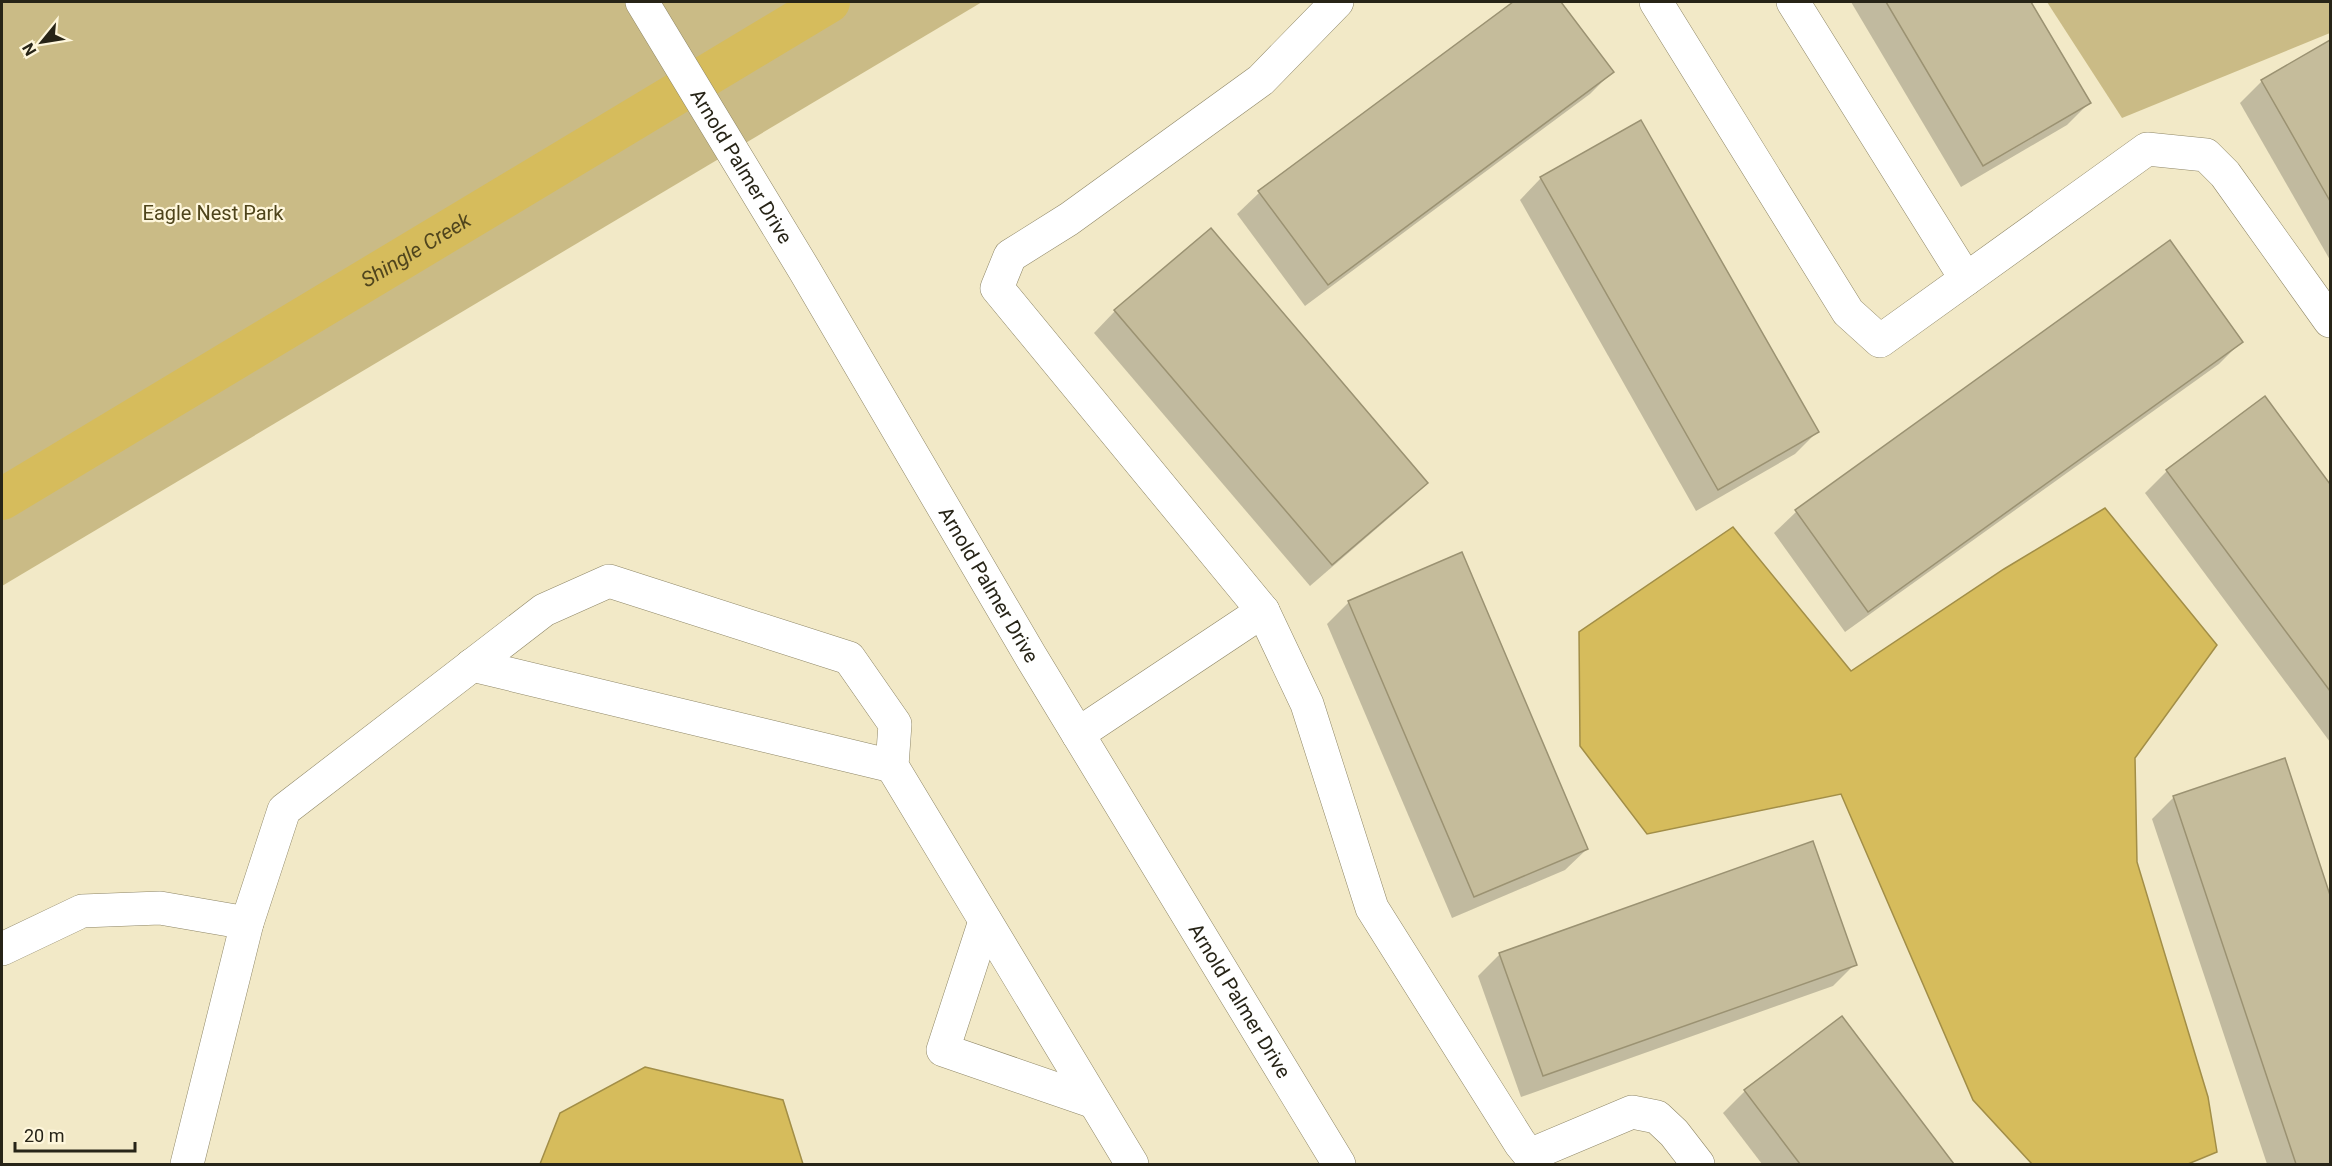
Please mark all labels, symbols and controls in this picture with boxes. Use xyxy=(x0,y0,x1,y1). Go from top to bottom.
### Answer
north arrow xyxy=(12,12,72,72)
text: N xyxy=(18,40,40,59)
street label: Arnold Palmer Drive xyxy=(685,84,798,248)
park label: Eagle Nest Park xyxy=(143,201,284,225)
water label: Shingle Creek xyxy=(357,208,476,292)
street label: Arnold Palmer Drive xyxy=(934,502,1044,667)
street label: Arnold Palmer Drive xyxy=(1184,919,1296,1082)
scale bar xyxy=(15,1115,135,1153)
text: 20 m xyxy=(24,1125,64,1146)

